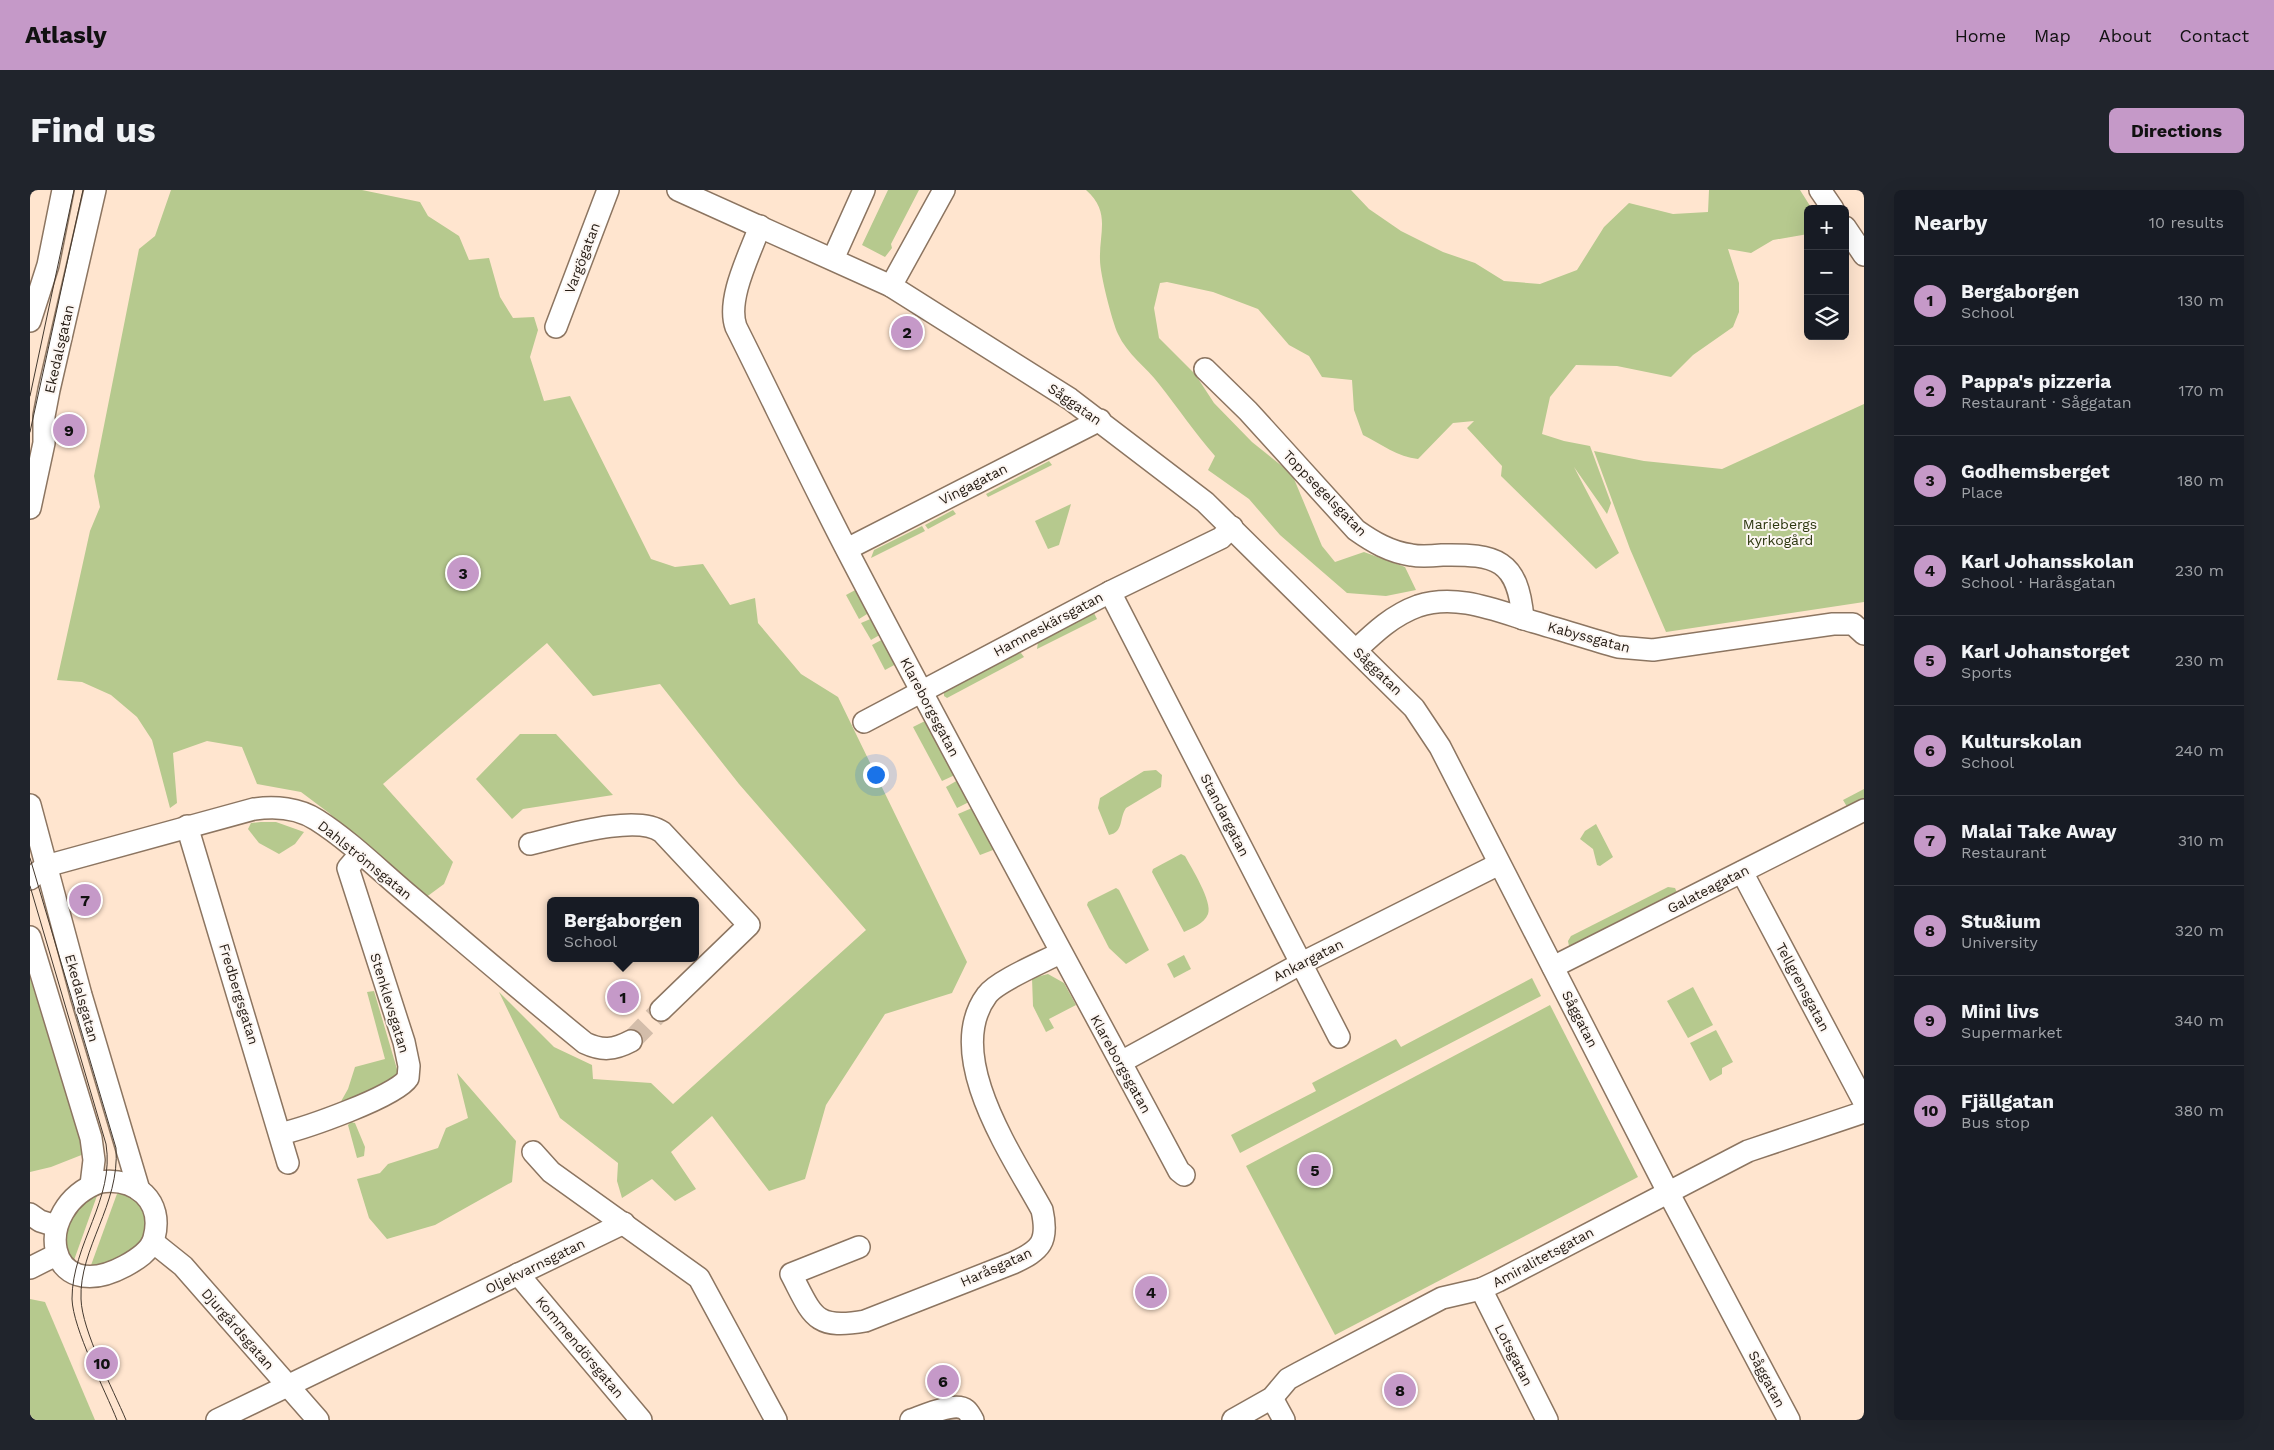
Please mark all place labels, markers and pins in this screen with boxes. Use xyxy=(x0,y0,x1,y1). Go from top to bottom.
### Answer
pin: 2 xyxy=(891,313,923,351)
pin: 9 xyxy=(53,411,85,449)
pin: 3 xyxy=(447,554,479,592)
pin: 7 xyxy=(69,881,101,919)
pin: 1 xyxy=(607,978,639,1016)
pin: 5 xyxy=(1299,1151,1331,1189)
pin: 4 xyxy=(1135,1273,1167,1311)
pin: 10 xyxy=(86,1344,118,1382)
pin: 6 xyxy=(927,1362,959,1400)
pin: 8 xyxy=(1384,1371,1416,1409)

